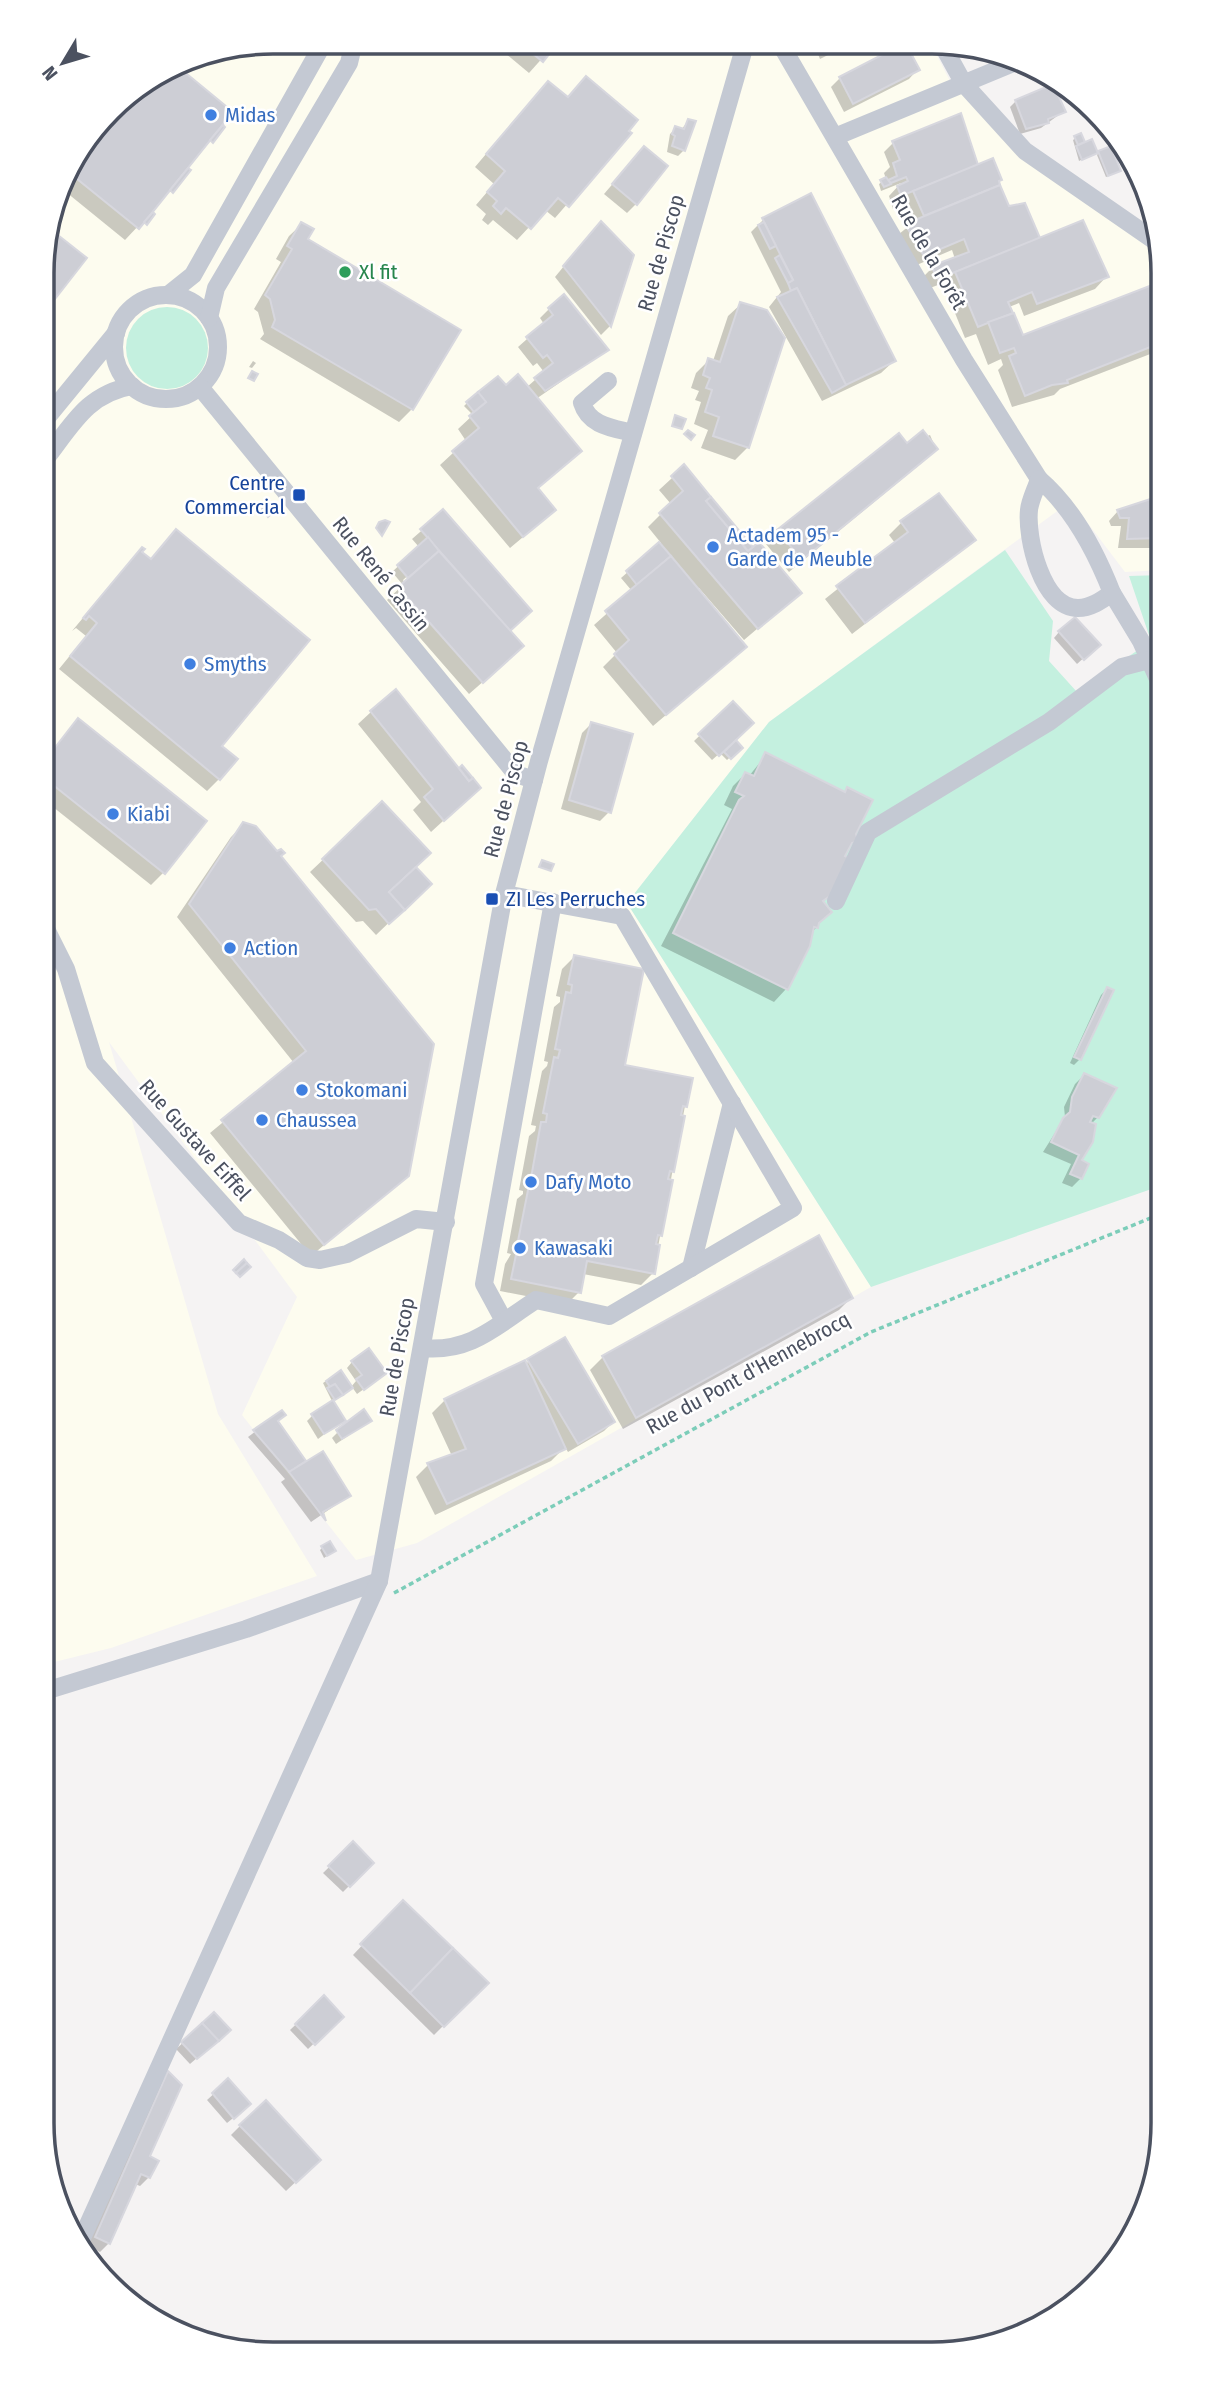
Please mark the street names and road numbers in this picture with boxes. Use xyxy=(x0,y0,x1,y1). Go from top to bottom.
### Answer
street label: Rue de la Forêt xyxy=(886,190,972,314)
street label: Rue de Piscop xyxy=(632,192,690,314)
street label: Rue René Cassin xyxy=(327,511,435,637)
street label: Rue de Piscop xyxy=(478,738,534,860)
street label: Rue Gustave Eiffel xyxy=(134,1074,257,1207)
street label: Rue de Piscop xyxy=(374,1295,420,1419)
street label: Rue du Pont d'Hennebrocq xyxy=(642,1306,854,1440)

